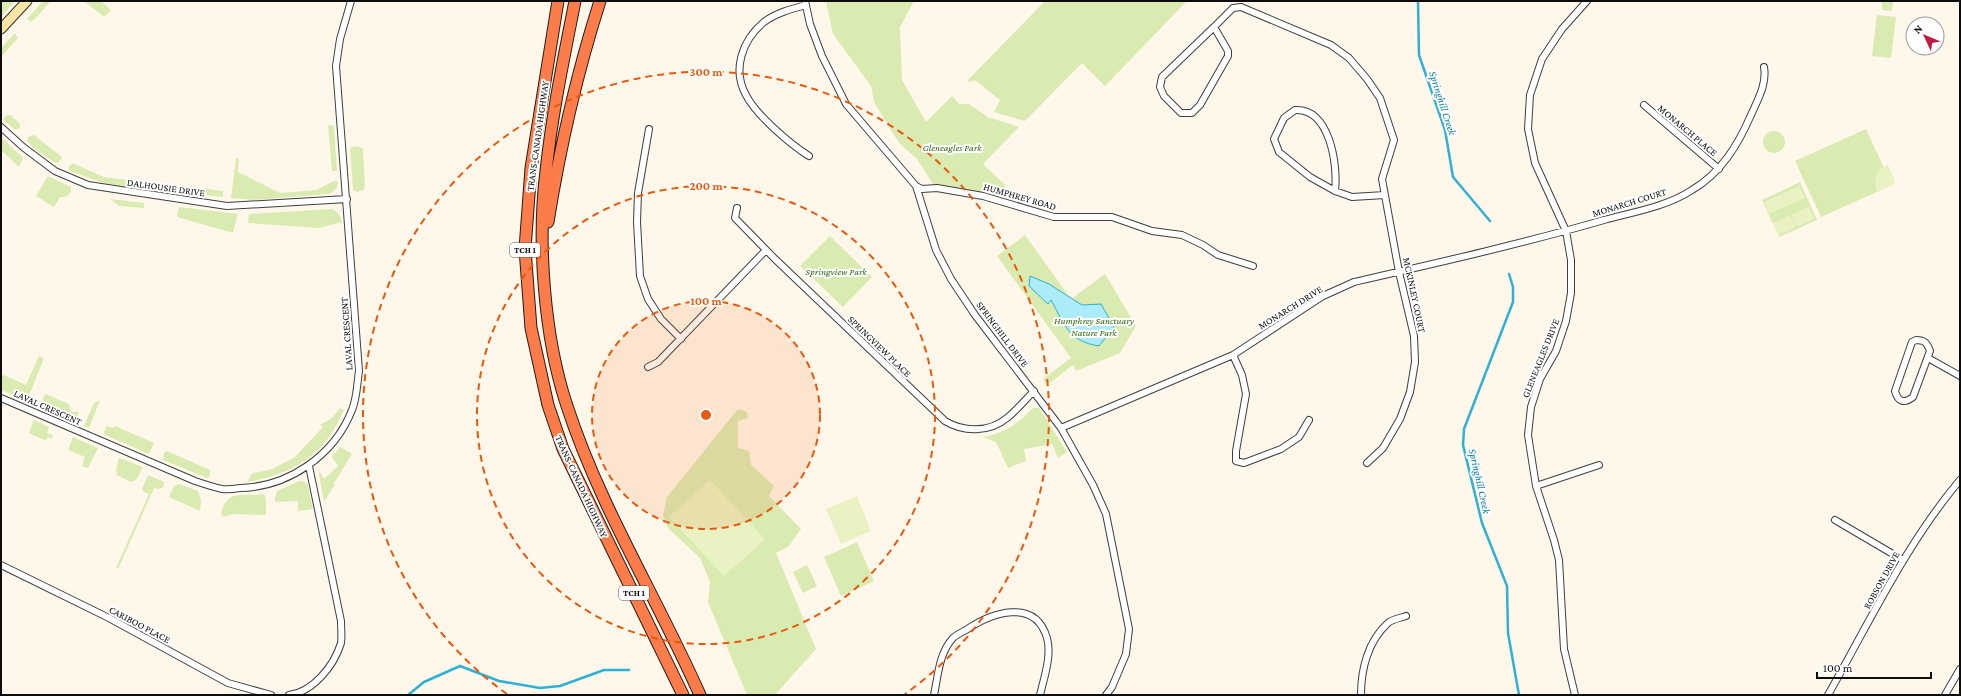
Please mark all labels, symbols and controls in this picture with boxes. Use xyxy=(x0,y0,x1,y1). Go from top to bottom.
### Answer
north arrow xyxy=(1905,16,1945,56)
text: N xyxy=(1911,22,1925,36)
text: 300 m xyxy=(690,65,723,79)
water label: Springhill Creek xyxy=(1426,69,1459,138)
street label: TRANS-CANADA HIGHWAY xyxy=(524,80,551,192)
street label: MONARCH PLACE xyxy=(1656,102,1720,159)
park label: Gleneagles Park xyxy=(922,142,982,153)
street label: DALHOUSIE DRIVE xyxy=(126,177,206,198)
text: 200 m xyxy=(689,179,723,193)
street label: HUMPHREY ROAD xyxy=(982,181,1058,212)
street label: MONARCH COURT xyxy=(1591,186,1668,219)
road number: TCH 1 xyxy=(510,243,540,257)
street label: MCKINLEY COURT xyxy=(1401,256,1428,334)
park label: Springview Park xyxy=(805,266,867,277)
street label: MONARCH DRIVE xyxy=(1256,283,1325,332)
text: 100 m xyxy=(690,294,723,308)
street label: LAVAL CRESCENT xyxy=(338,296,355,371)
street label: SPRINGHILL DRIVE xyxy=(974,299,1031,370)
street label: SPRINGVIEW PLACE xyxy=(846,313,914,380)
park label: Humphrey Sanctuary Nature Park xyxy=(1054,315,1134,338)
street label: GLENEAGLES DRIVE xyxy=(1520,317,1562,399)
street label: LAVAL CRESCENT xyxy=(12,388,84,428)
centre of rings xyxy=(699,408,713,422)
street label: TRANS-CANADA HIGHWAY xyxy=(553,434,610,540)
water label: Springhill Creek xyxy=(1466,447,1494,516)
street label: ROBSON DRIVE xyxy=(1861,549,1902,611)
road number: TCH 1 xyxy=(619,586,649,600)
street label: CARIBOO PLACE xyxy=(107,604,173,645)
scale bar xyxy=(1817,654,1931,680)
text: 100 m xyxy=(1823,661,1853,675)

